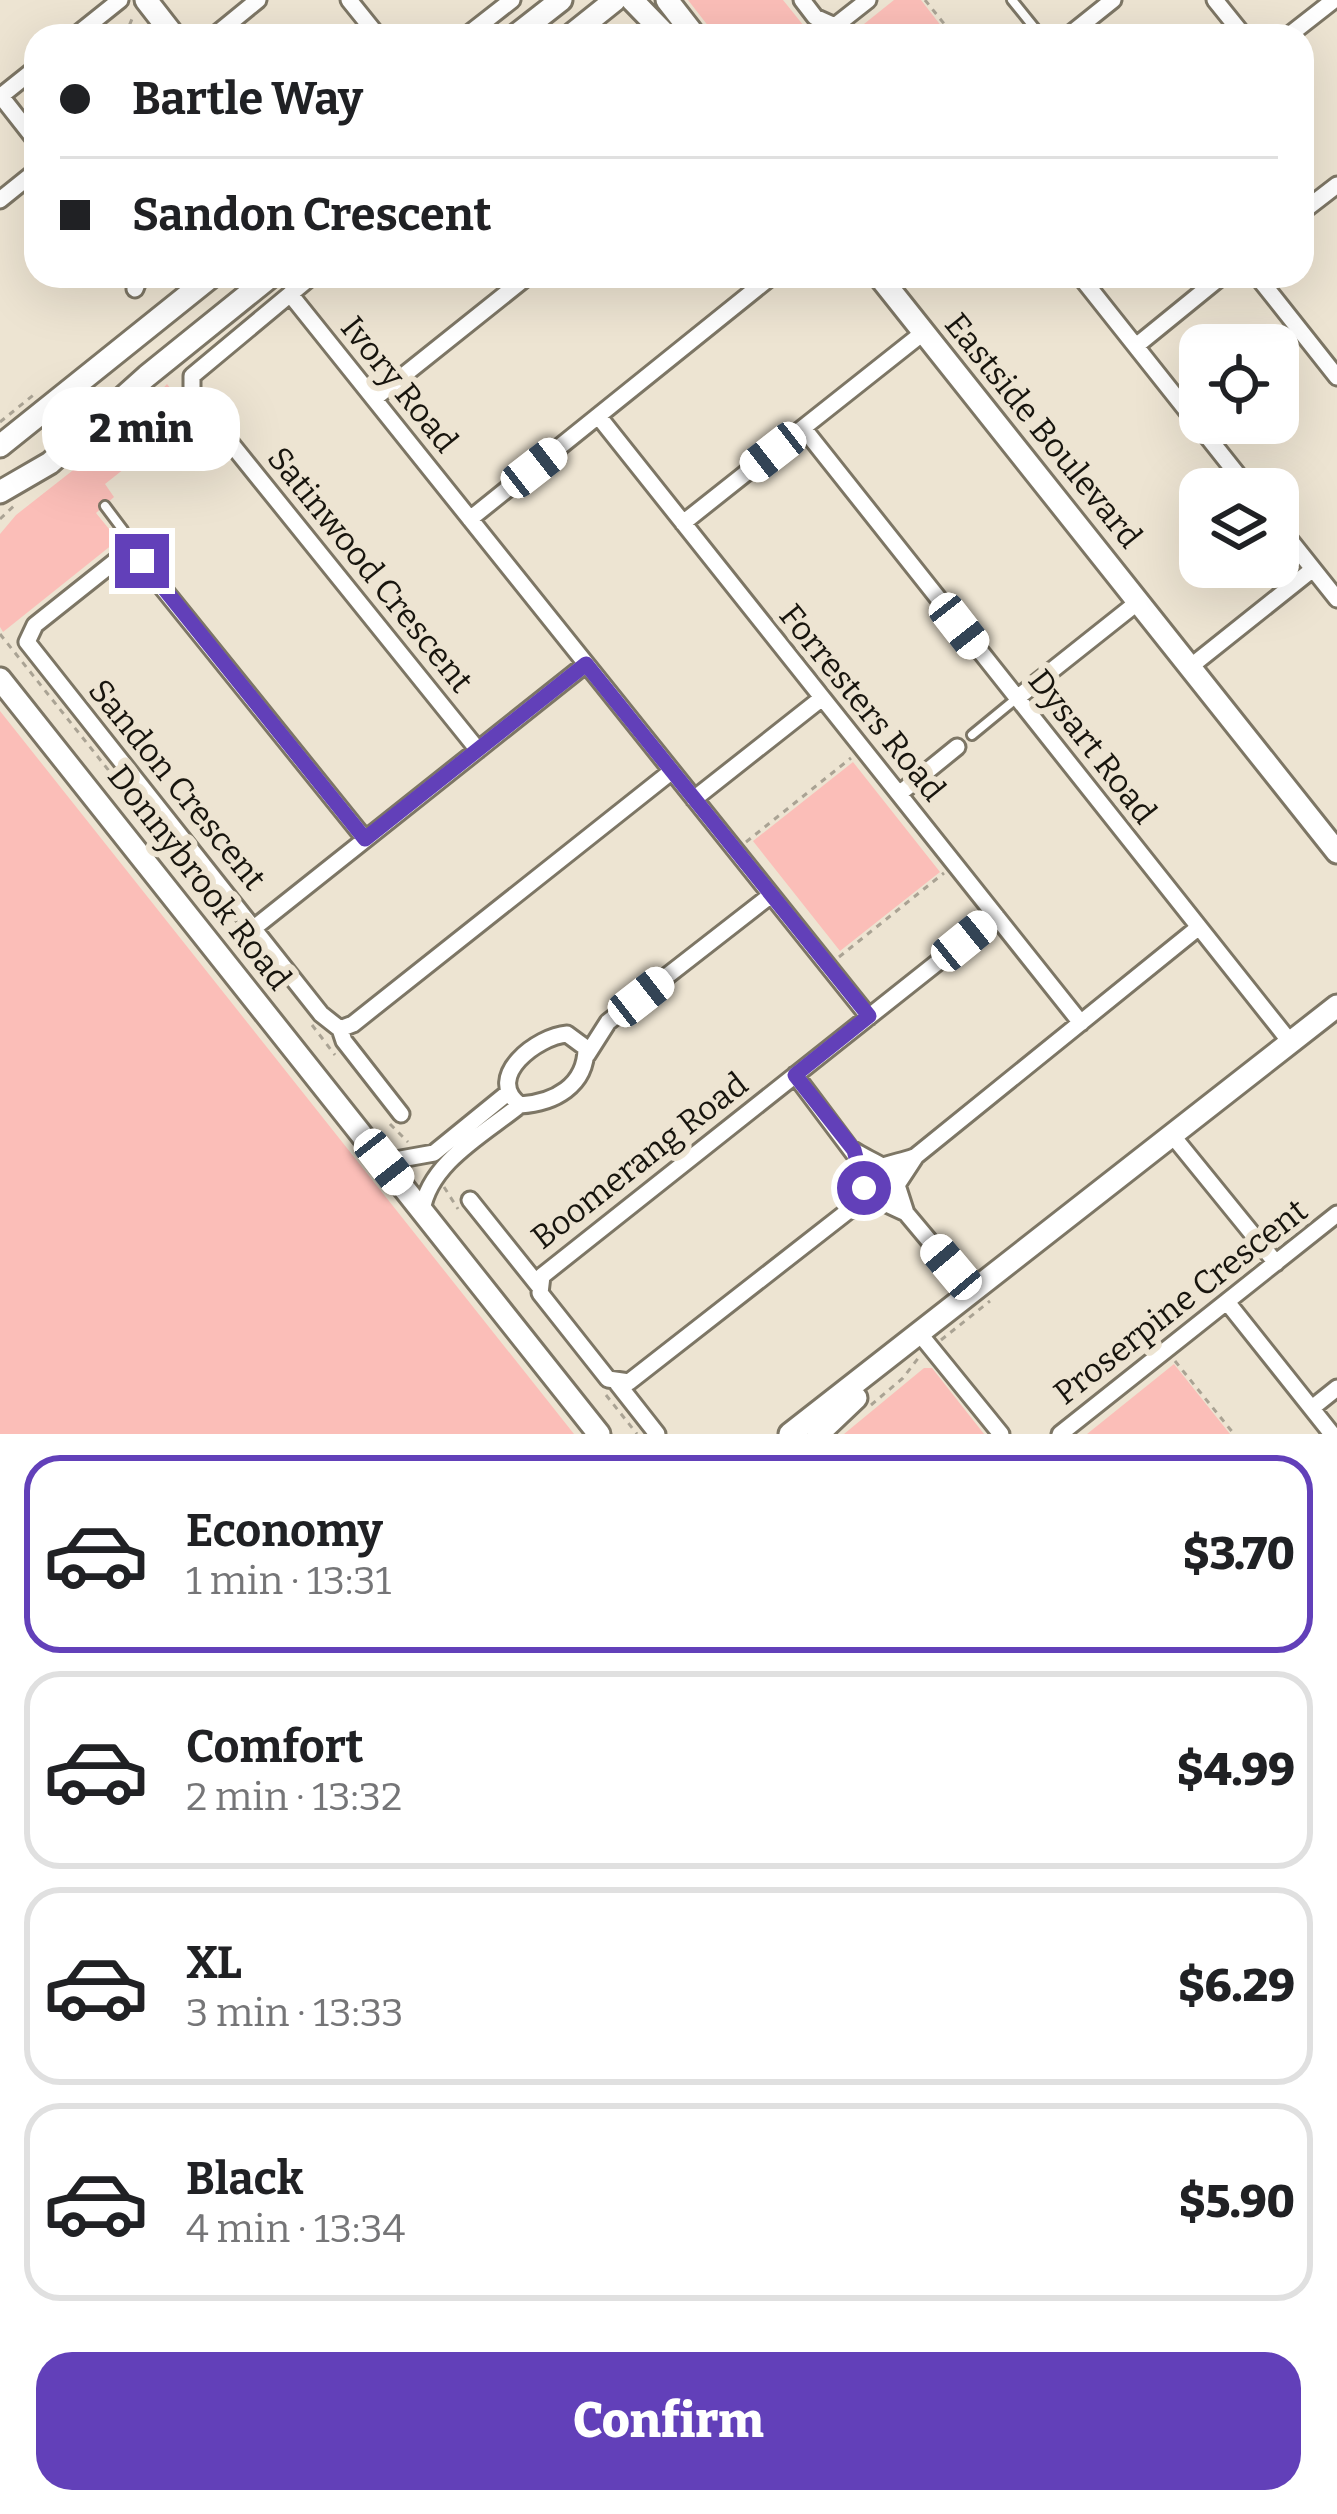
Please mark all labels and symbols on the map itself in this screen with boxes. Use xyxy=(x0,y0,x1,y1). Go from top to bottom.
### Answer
street label: Eastside Boulevard xyxy=(936,305,1150,556)
street label: Ivory Road xyxy=(332,309,466,461)
callout: 2 min xyxy=(43,387,241,471)
car xyxy=(734,416,812,488)
car xyxy=(495,432,573,504)
street label: Satinwood Crescent xyxy=(259,439,481,700)
route end xyxy=(115,534,169,588)
car xyxy=(923,587,995,665)
street label: Forresters Road xyxy=(771,596,954,809)
street label: Dysart Road xyxy=(1020,662,1165,832)
street label: Sandon Crescent xyxy=(80,671,274,898)
street label: Donnybrook Road xyxy=(99,757,299,998)
car xyxy=(925,904,1003,978)
car xyxy=(602,961,680,1033)
street label: Boomerang Road xyxy=(523,1064,756,1258)
car xyxy=(348,1123,420,1201)
route start xyxy=(837,1161,891,1215)
street label: Proserpine Crescent xyxy=(1046,1190,1315,1413)
car xyxy=(914,1228,988,1306)

